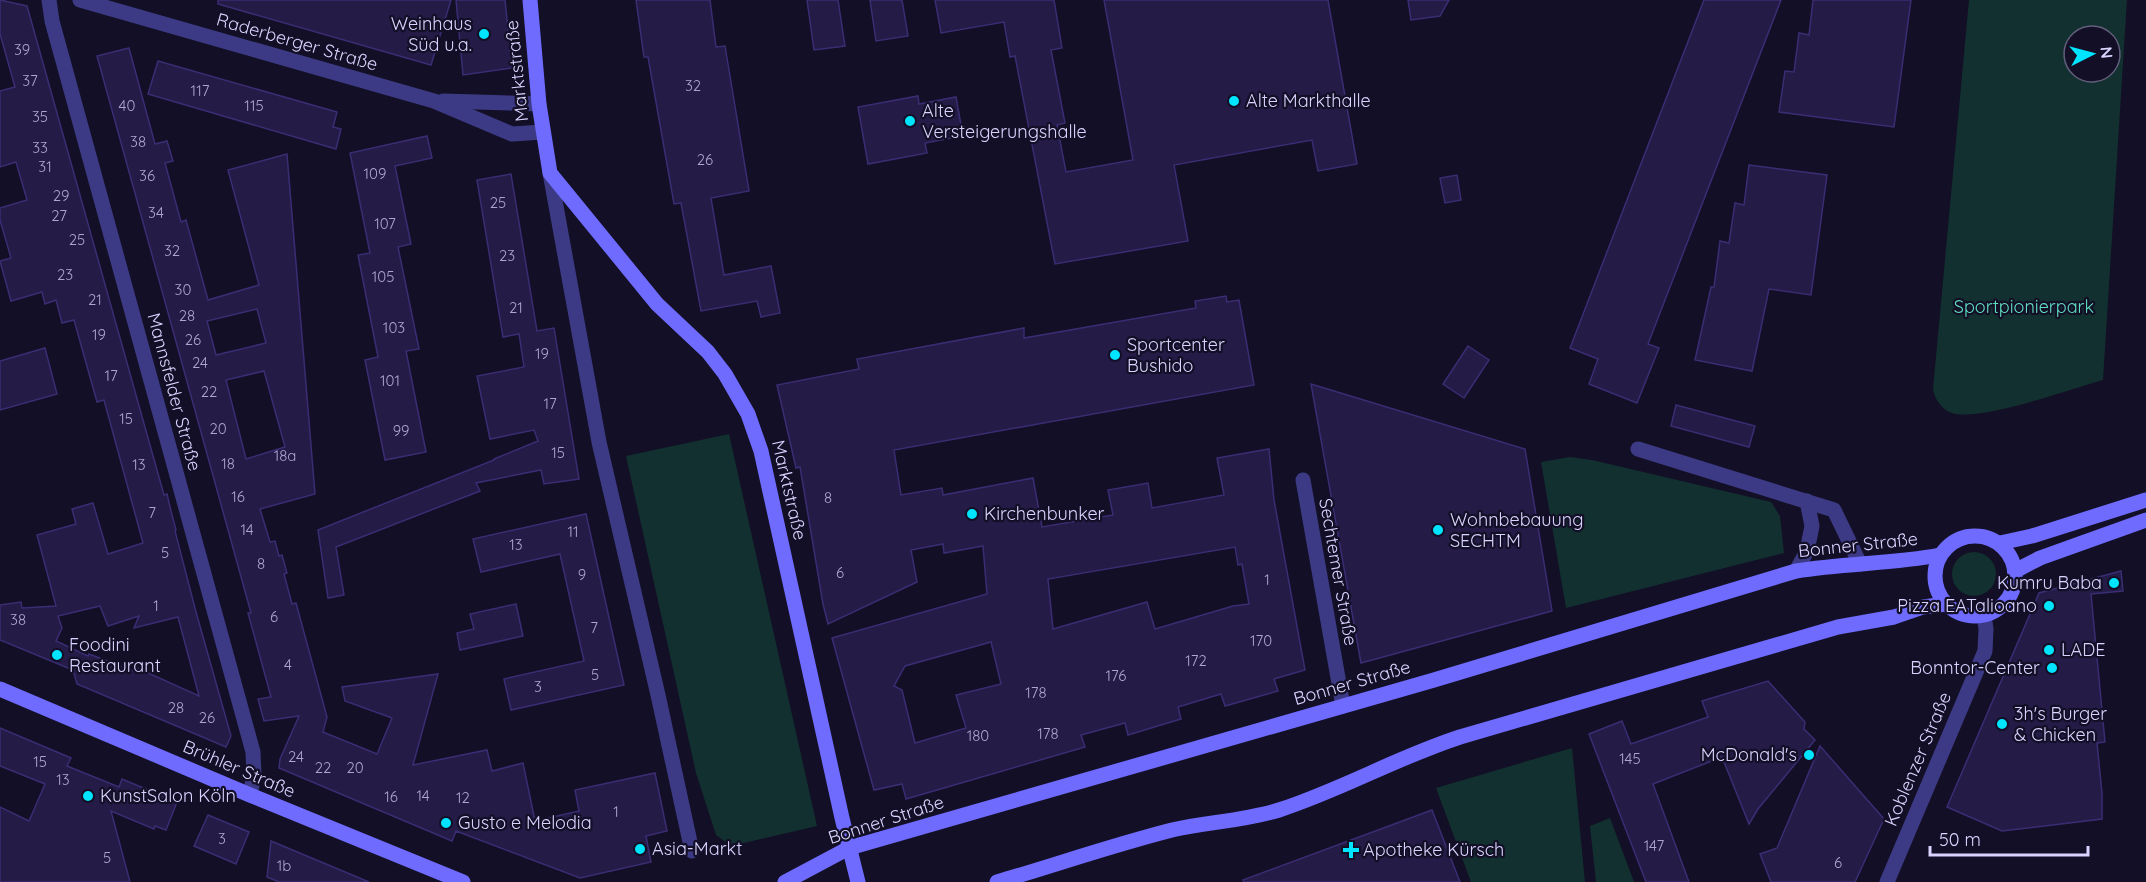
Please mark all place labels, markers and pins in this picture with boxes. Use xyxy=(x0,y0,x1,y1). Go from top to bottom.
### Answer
place label: Weinhaus Süd u.a. xyxy=(391,12,472,56)
marker: Weinhaus Süd u.a. xyxy=(477,27,491,41)
place label: Alte Markthalle xyxy=(1246,89,1371,112)
marker: Alte Markthalle xyxy=(1227,94,1241,108)
place label: Alte Versteigerungshalle xyxy=(922,99,1087,143)
marker: Alte Versteigerungshalle xyxy=(903,114,917,128)
place label: Sportcenter Bushido xyxy=(1127,333,1225,377)
marker: Sportcenter Bushido xyxy=(1108,348,1122,362)
place label: Kirchenbunker xyxy=(984,502,1105,525)
marker: Kirchenbunker xyxy=(965,507,979,521)
place label: Wohnbebauung SECHTM xyxy=(1450,508,1583,552)
marker: Wohnbebauung SECHTM xyxy=(1431,523,1445,537)
place label: Kumru Baba xyxy=(1997,571,2102,594)
marker: Kumru Baba xyxy=(2107,576,2121,590)
place label: Pizza EATalioano xyxy=(1897,594,2037,617)
marker: Pizza EATalioano xyxy=(2042,599,2056,613)
place label: Foodini Restaurant xyxy=(69,633,161,677)
place label: LADE xyxy=(2061,638,2105,661)
marker: LADE xyxy=(2042,643,2056,657)
marker: Foodini Restaurant xyxy=(50,648,64,662)
place label: Bonntor-Center xyxy=(1910,656,2040,679)
marker: Bonntor-Center xyxy=(2045,661,2059,675)
place label: 3h's Burger & Chicken xyxy=(2014,702,2107,746)
marker: 3h's Burger & Chicken xyxy=(1995,717,2009,731)
place label: McDonald's xyxy=(1701,743,1797,766)
marker: McDonald's xyxy=(1802,748,1816,762)
place label: KunstSalon Köln xyxy=(100,784,236,807)
marker: KunstSalon Köln xyxy=(81,789,95,803)
place label: Gusto e Melodia xyxy=(458,811,592,834)
marker: Gusto e Melodia xyxy=(439,816,453,830)
place label: Asia-Markt xyxy=(652,837,742,860)
place label: Apotheke Kürsch xyxy=(1363,838,1504,861)
marker: Asia-Markt xyxy=(633,842,647,856)
marker: Apotheke Kürsch xyxy=(1344,843,1358,857)

